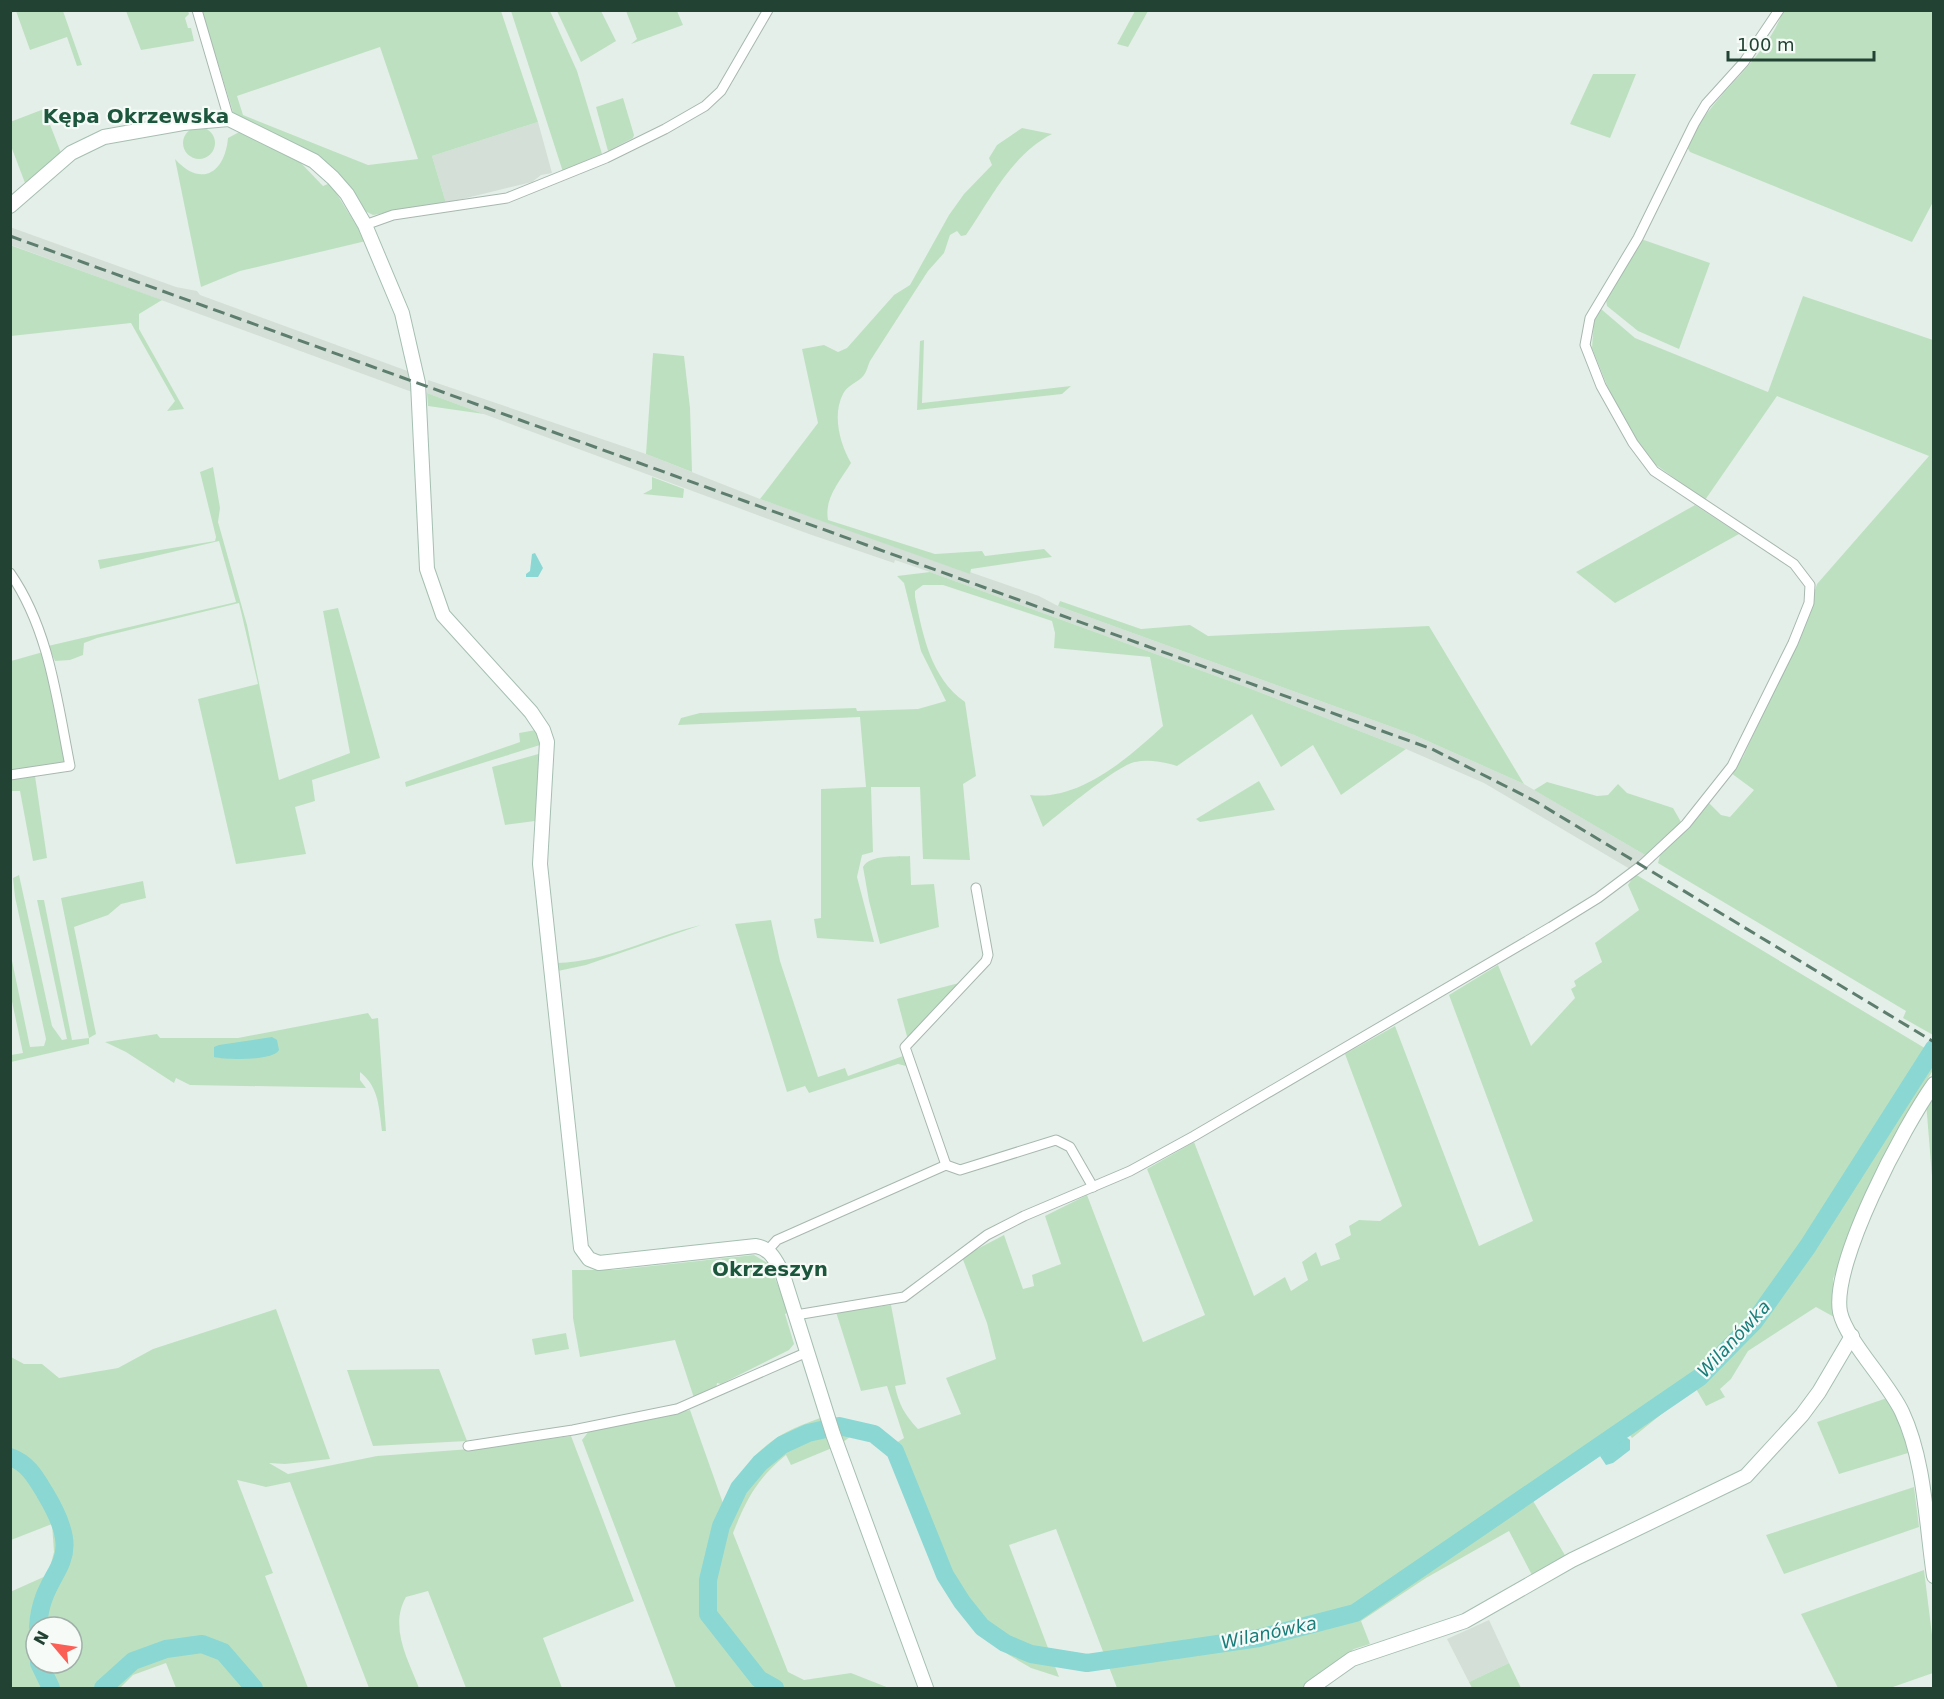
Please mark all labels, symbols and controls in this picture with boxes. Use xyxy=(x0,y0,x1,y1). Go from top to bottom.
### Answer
scale bar xyxy=(1728,24,1874,62)
text: 100 m xyxy=(1737,34,1795,55)
district label: Kępa Okrzewska xyxy=(43,104,229,128)
district label: Okrzeszyn xyxy=(712,1257,828,1281)
water label: Wilanówka xyxy=(1693,1296,1775,1381)
water label: Wilanówka xyxy=(1219,1612,1319,1653)
north arrow xyxy=(24,1615,84,1675)
text: N xyxy=(30,1628,53,1648)

